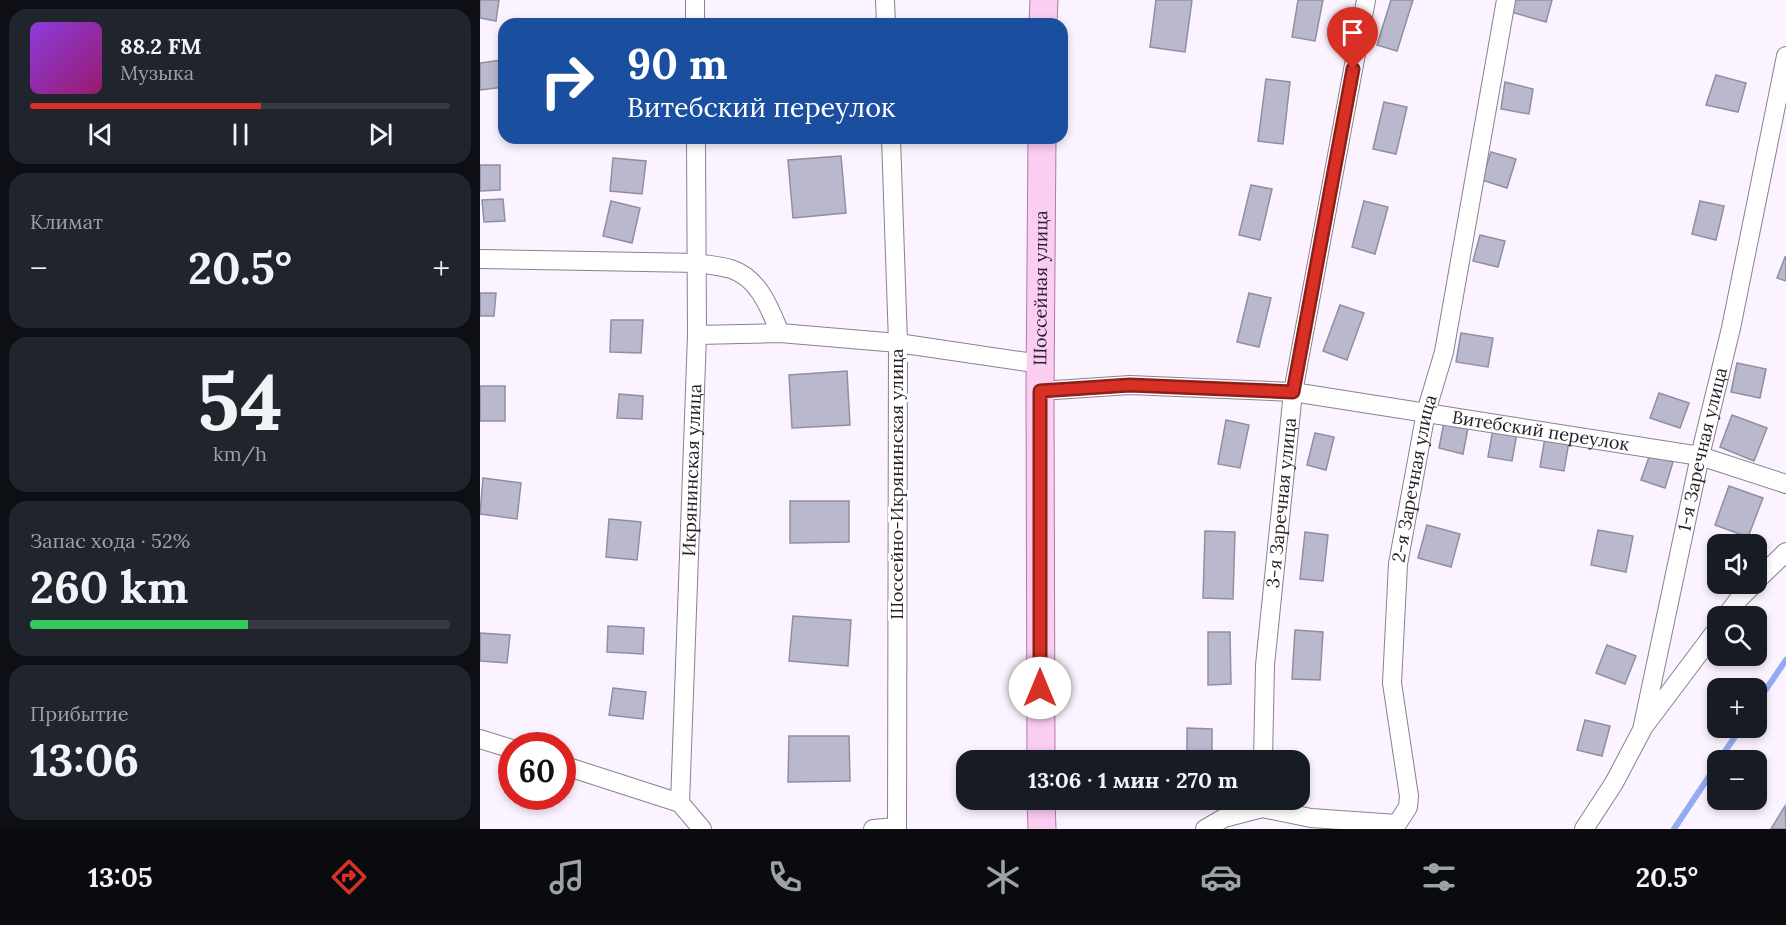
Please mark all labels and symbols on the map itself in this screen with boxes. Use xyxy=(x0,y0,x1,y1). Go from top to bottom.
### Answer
pin xyxy=(1327,7,1378,69)
street label: Шоссейная улица xyxy=(1028,210,1052,366)
street label: Шоссейно-Икрянинская улица xyxy=(885,348,908,620)
street label: 1-я Заречная улица xyxy=(1672,365,1732,533)
street label: Икрянинская улица xyxy=(677,383,706,557)
street label: 2-я Заречная улица xyxy=(1387,392,1442,564)
street label: Витебский переулок xyxy=(1450,405,1631,456)
street label: 3-я Заречная улица xyxy=(1261,417,1301,589)
position arrow xyxy=(1008,656,1072,720)
speed limit sign: 60 xyxy=(498,732,576,810)

